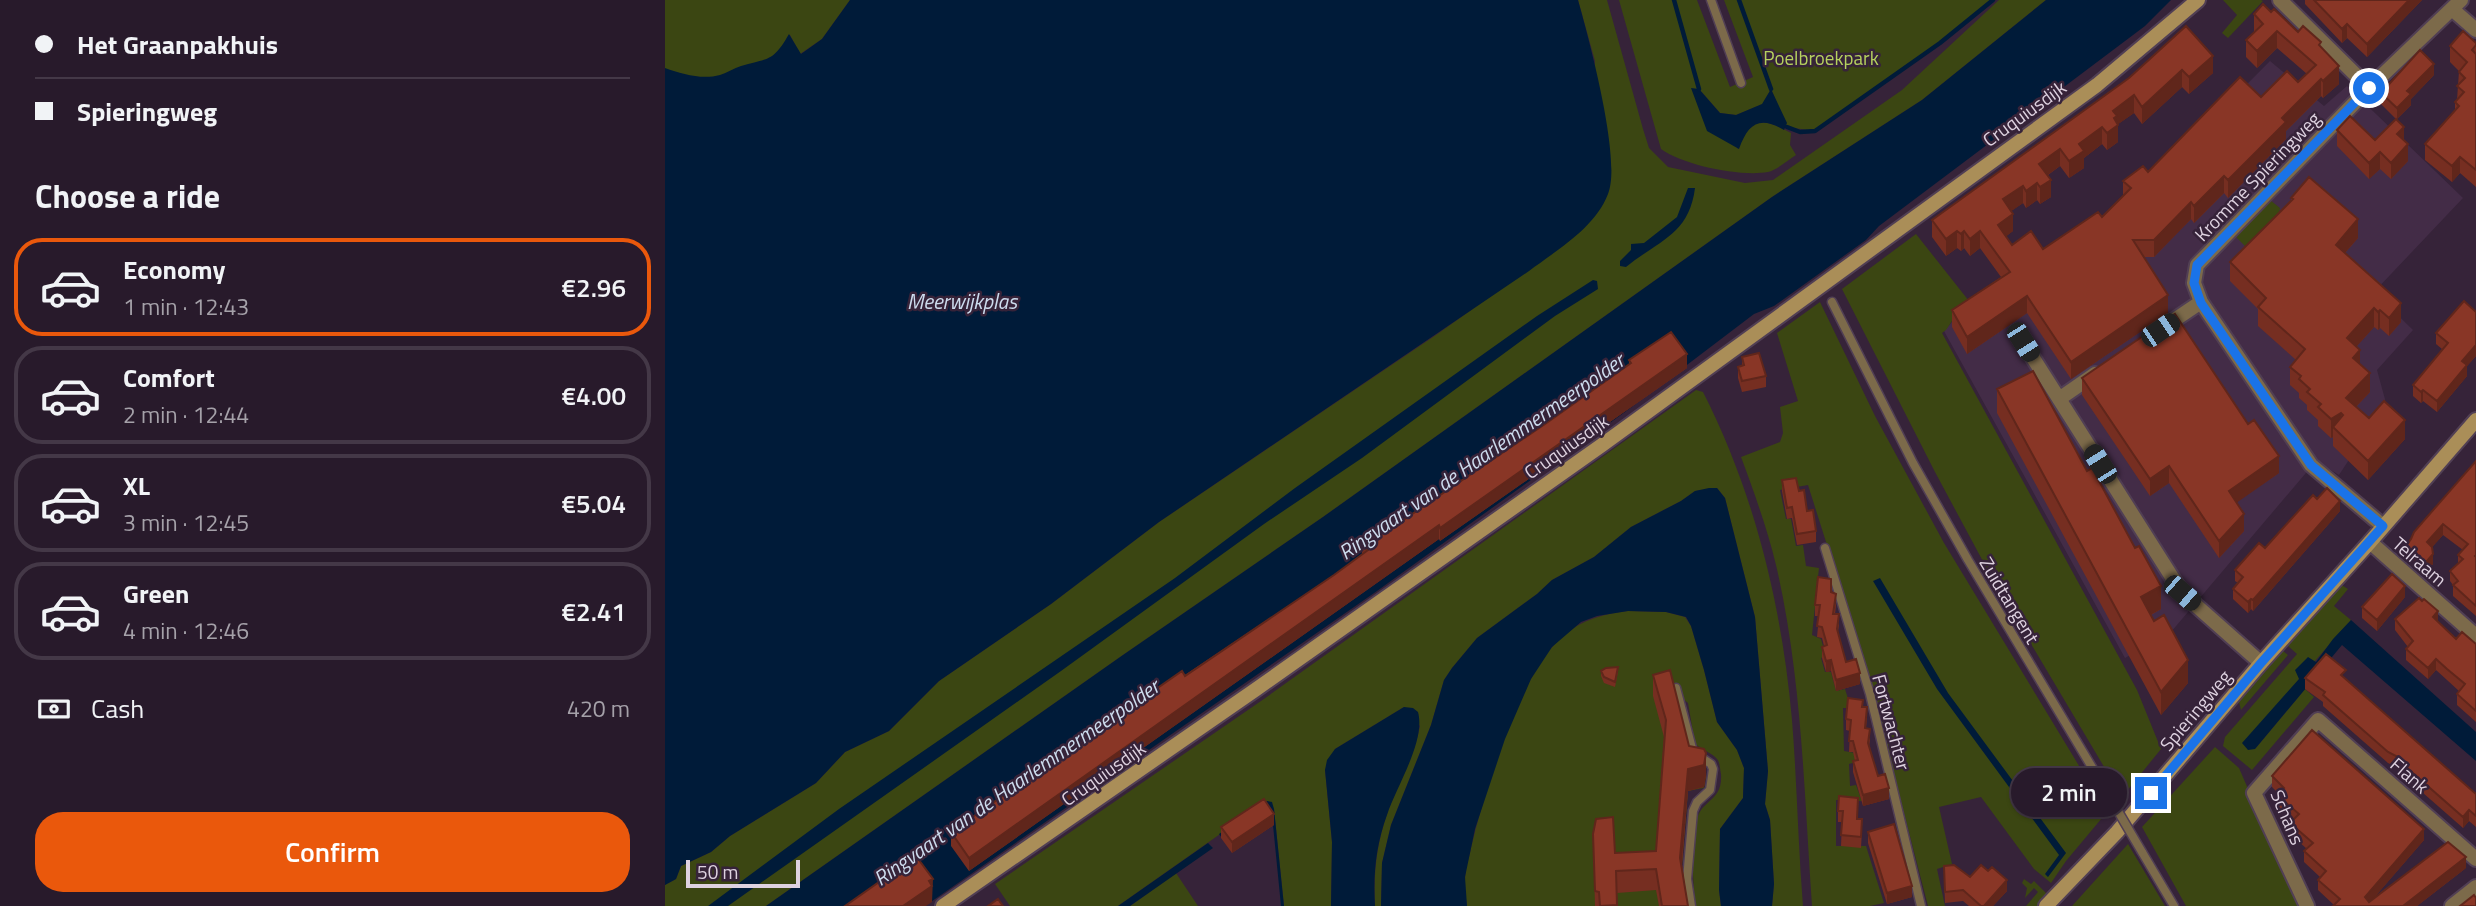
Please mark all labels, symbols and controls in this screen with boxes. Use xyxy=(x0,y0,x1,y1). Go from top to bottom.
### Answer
text: Het Graanpakhuis xyxy=(77,25,278,64)
park label: Poelbroekpark xyxy=(1763,43,1879,72)
route start xyxy=(2353,72,2385,104)
street label: Cruquiusdijk xyxy=(1976,73,2072,153)
text: Spieringweg xyxy=(77,92,217,131)
street label: Kromme Spieringweg xyxy=(2187,104,2327,248)
text: Choose a ride xyxy=(35,172,220,220)
text: Economy xyxy=(123,250,225,289)
icon: car xyxy=(39,256,102,319)
text: €2.96 xyxy=(562,268,626,307)
water label: Meerwijkplas xyxy=(907,285,1019,317)
text: 1 min · 12:43 xyxy=(123,289,249,324)
car xyxy=(2137,310,2184,350)
car xyxy=(2003,319,2044,365)
water label: Ringvaart van de Haarlemmermeerpolder xyxy=(1332,343,1632,567)
text: Comfort xyxy=(123,358,215,397)
icon: car xyxy=(39,364,102,427)
text: €4.00 xyxy=(562,376,626,415)
text: 2 min · 12:44 xyxy=(123,397,249,432)
street label: Cruquiusdijk xyxy=(1518,406,1614,486)
car xyxy=(2080,441,2121,487)
text: XL xyxy=(123,466,150,505)
icon: car xyxy=(39,472,102,535)
text: €5.04 xyxy=(562,484,626,523)
text: 3 min · 12:45 xyxy=(123,505,249,540)
street label: Telraam xyxy=(2386,529,2454,593)
street label: Zuidtangent xyxy=(1973,551,2048,649)
car xyxy=(2160,571,2205,615)
text: Green xyxy=(123,574,189,613)
icon: car xyxy=(39,580,102,643)
text: €2.41 xyxy=(562,592,626,631)
text: 4 min · 12:46 xyxy=(123,613,249,648)
street label: Spieringweg xyxy=(2152,663,2238,757)
water label: Ringvaart van de Haarlemmermeerpolder xyxy=(867,669,1167,893)
street label: Fortwachter xyxy=(1865,671,1919,774)
text: Cash xyxy=(91,689,144,728)
icon: cash xyxy=(35,690,73,728)
text: 420 m xyxy=(567,691,630,726)
street label: Cruquiusdijk xyxy=(1055,733,1151,813)
street label: Flank xyxy=(2384,750,2436,800)
callout: 2 min xyxy=(2011,768,2127,818)
text: 2 min xyxy=(2041,775,2097,810)
route end xyxy=(2135,777,2167,809)
street label: Schans xyxy=(2263,785,2313,849)
button: Confirm xyxy=(35,812,630,892)
scale bar xyxy=(686,857,800,889)
text: 50 m xyxy=(697,857,738,886)

